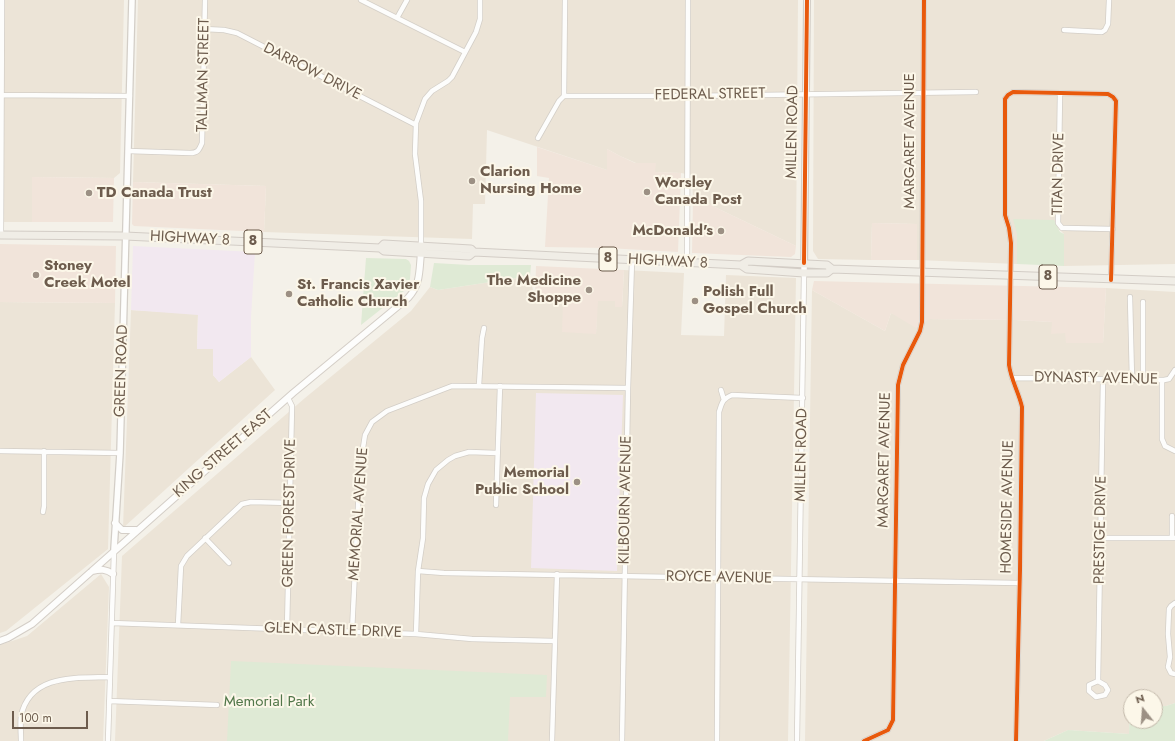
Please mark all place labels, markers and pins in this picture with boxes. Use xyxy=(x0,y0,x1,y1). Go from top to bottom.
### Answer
place label: Clarion Nursing Home xyxy=(480,163,581,198)
place label: Worsley Canada Post xyxy=(655,174,742,209)
marker: Clarion Nursing Home xyxy=(467,176,477,186)
place label: TD Canada Trust xyxy=(97,184,212,202)
marker: Worsley Canada Post xyxy=(642,187,652,197)
marker: TD Canada Trust xyxy=(84,188,94,198)
place label: McDonald's xyxy=(632,222,713,240)
marker: McDonald's xyxy=(716,226,726,236)
place label: Stoney Creek Motel xyxy=(44,257,130,292)
marker: Stoney Creek Motel xyxy=(31,270,41,280)
place label: The Medicine Shoppe xyxy=(487,272,581,307)
place label: St. Francis Xavier Catholic Church xyxy=(297,276,419,311)
place label: Polish Full Gospel Church xyxy=(703,283,807,318)
marker: The Medicine Shoppe xyxy=(584,285,594,295)
marker: St. Francis Xavier Catholic Church xyxy=(284,289,294,299)
marker: Polish Full Gospel Church xyxy=(690,296,700,306)
place label: Memorial Public School xyxy=(475,464,569,499)
marker: Memorial Public School xyxy=(572,477,582,487)

